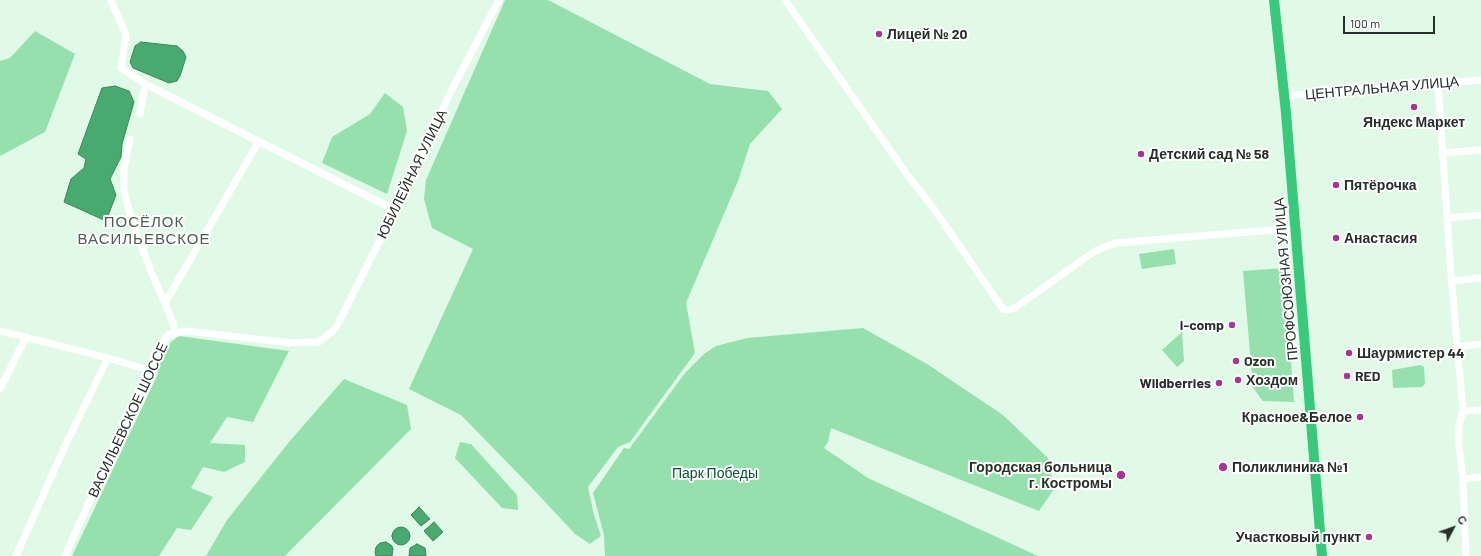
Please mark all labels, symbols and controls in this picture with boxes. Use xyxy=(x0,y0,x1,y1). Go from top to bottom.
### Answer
scale bar xyxy=(1345,8,1437,34)
text: 100 m xyxy=(1350,16,1380,30)
place label: Лицей № 20 xyxy=(887,26,967,42)
marker: Лицей № 20 xyxy=(874,29,884,39)
street label: ЦЕНТРАЛЬНАЯ УЛИЦА xyxy=(1304,73,1460,103)
marker: Яндекс Маркет xyxy=(1409,102,1419,112)
street label: ЮБИЛЕЙНАЯ УЛИЦА xyxy=(373,107,451,241)
place label: Яндекс Маркет xyxy=(1363,114,1465,130)
place label: Детский сад № 58 xyxy=(1149,146,1269,162)
marker: Детский сад № 58 xyxy=(1136,149,1146,159)
place label: Пятёрочка xyxy=(1344,177,1417,193)
marker: Пятёрочка xyxy=(1331,180,1341,190)
street label: ПРОФСОЮЗНАЯ УЛИЦА xyxy=(1271,197,1301,361)
district label: ПОСЁЛОК ВАСИЛЬЕВСКОЕ xyxy=(77,213,211,248)
place label: Анастасия xyxy=(1344,230,1417,246)
marker: Анастасия xyxy=(1331,233,1341,243)
place label: i-comp xyxy=(1180,317,1224,333)
marker: i-comp xyxy=(1227,320,1237,330)
street label: ВАСИЛЬЕВСКОЕ ШОССЕ xyxy=(85,340,171,500)
place label: Шаурмистер 44 xyxy=(1357,345,1465,361)
marker: Шаурмистер 44 xyxy=(1344,348,1354,358)
place label: Ozon xyxy=(1244,353,1275,369)
marker: Ozon xyxy=(1231,356,1241,366)
place label: RED xyxy=(1355,368,1380,384)
marker: RED xyxy=(1342,371,1352,381)
place label: Хоздом xyxy=(1246,372,1298,388)
place label: Wildberries xyxy=(1139,375,1211,391)
marker: Хоздом xyxy=(1233,375,1243,385)
marker: Wildberries xyxy=(1214,378,1224,388)
place label: Красное&Белое xyxy=(1242,409,1352,425)
marker: Красное&Белое xyxy=(1355,412,1365,422)
place label: Городская больница г. Костромы xyxy=(969,459,1112,492)
place label: Поликлиника №1 xyxy=(1232,459,1348,475)
marker: Поликлиника №1 xyxy=(1217,461,1229,473)
park label: Парк Победы xyxy=(672,465,758,481)
marker: Городская больница г. Костромы xyxy=(1115,469,1127,481)
north arrow xyxy=(1433,508,1473,548)
text: С xyxy=(1455,513,1470,527)
place label: Участковый пункт xyxy=(1236,529,1361,545)
marker: Участковый пункт xyxy=(1364,532,1374,542)

